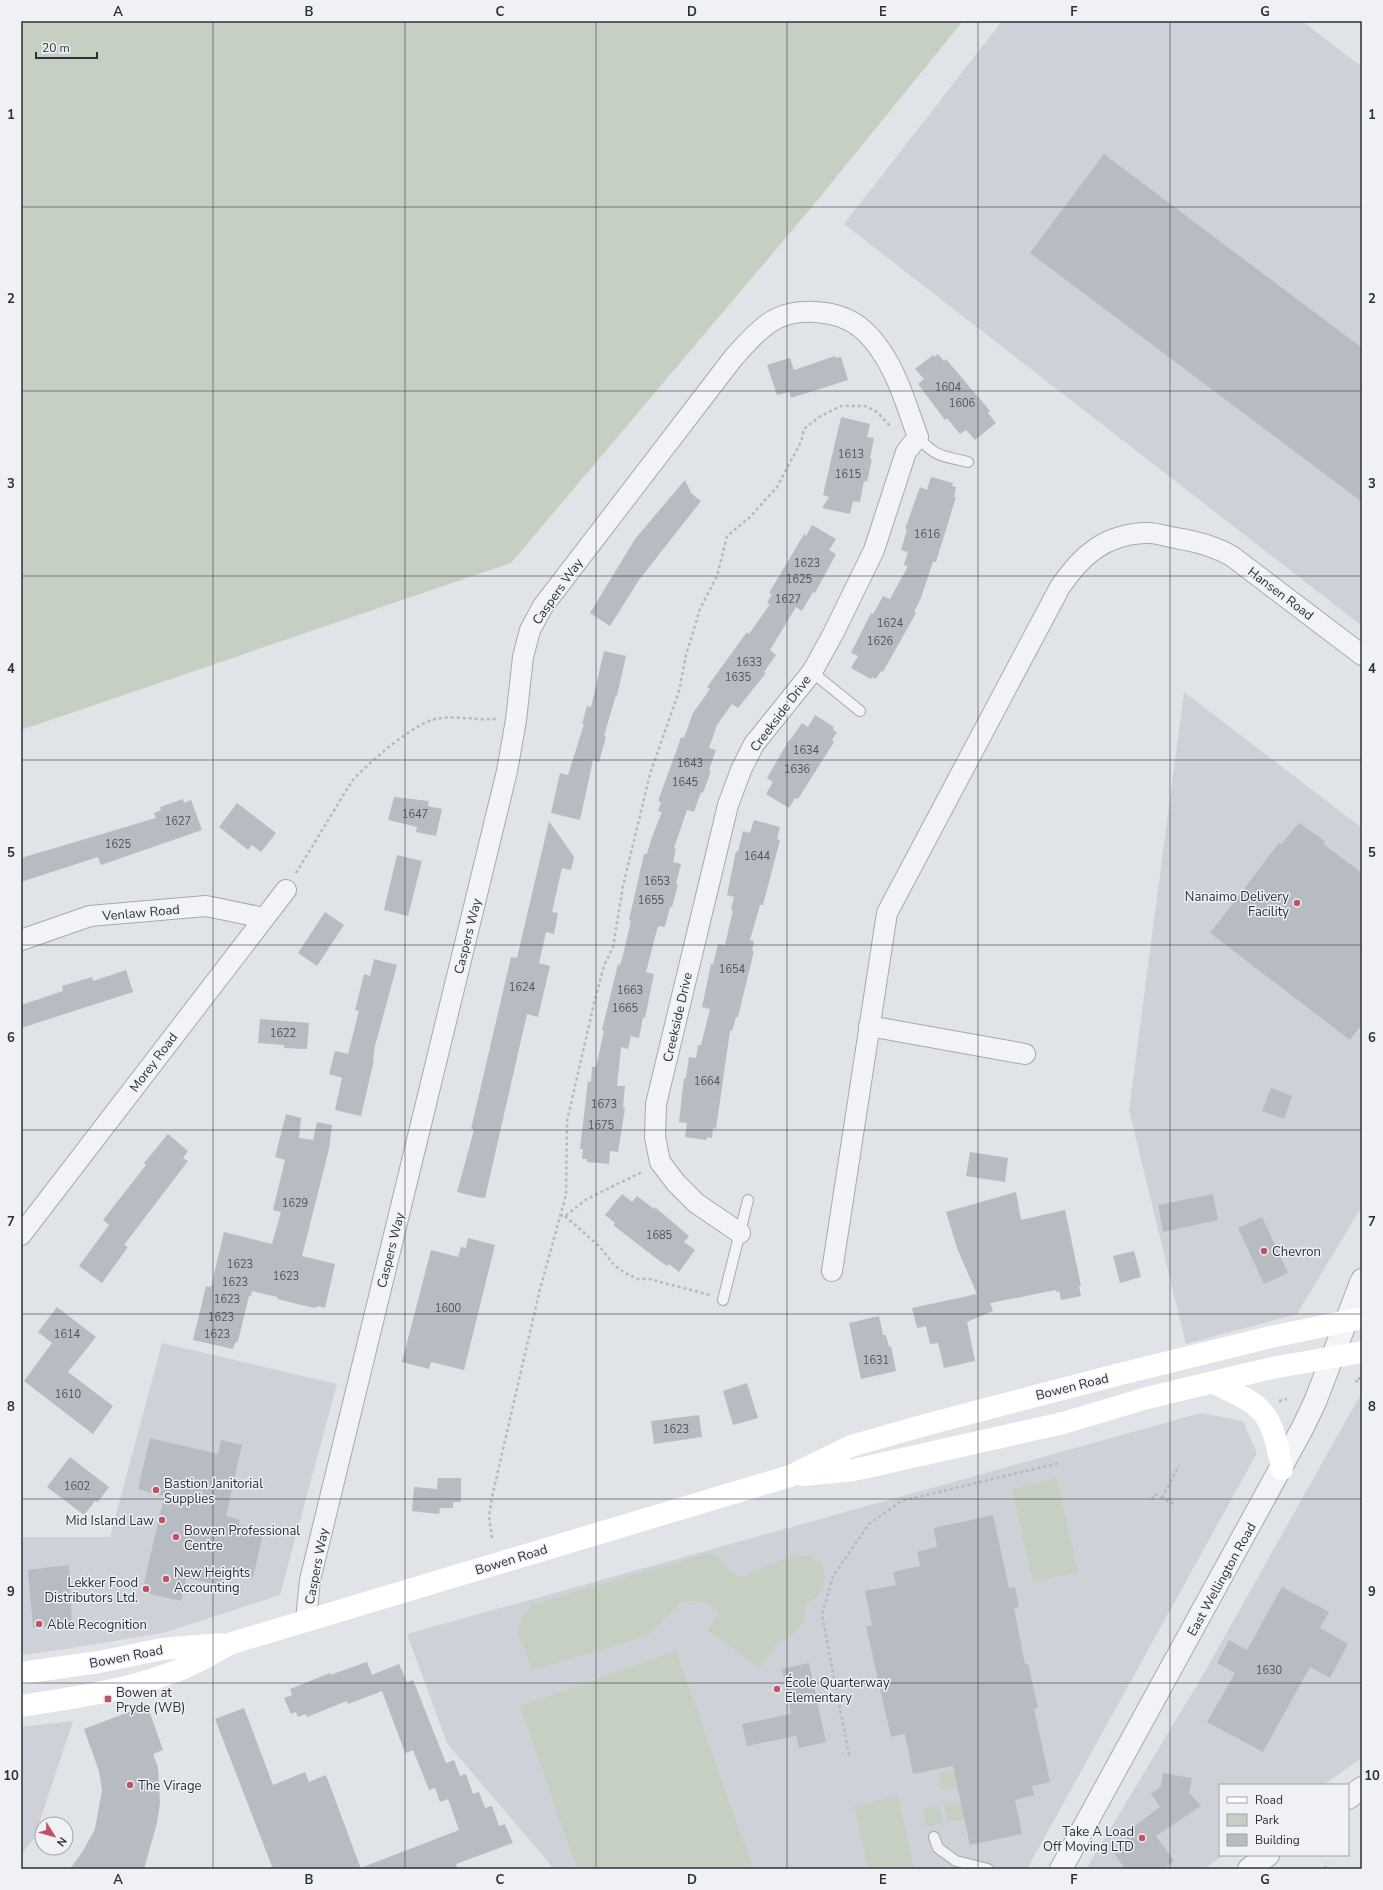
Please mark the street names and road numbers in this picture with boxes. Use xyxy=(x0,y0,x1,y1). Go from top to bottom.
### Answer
street label: Caspers Way xyxy=(528,554,588,628)
street label: Hansen Road xyxy=(1244,563,1317,625)
street label: Creekside Drive xyxy=(746,672,816,756)
street label: Caspers Way xyxy=(450,896,486,976)
street label: Venlaw Road xyxy=(101,901,181,925)
street label: Creekside Drive xyxy=(659,971,697,1064)
street label: Morey Road xyxy=(126,1029,182,1096)
street label: Caspers Way xyxy=(373,1210,409,1290)
street label: Bowen Road xyxy=(1034,1369,1111,1405)
street label: East Wellington Road xyxy=(1183,1519,1261,1640)
street label: Caspers Way xyxy=(301,1526,333,1606)
street label: Bowen Road xyxy=(473,1540,550,1579)
street label: Bowen Road xyxy=(88,1641,165,1673)

